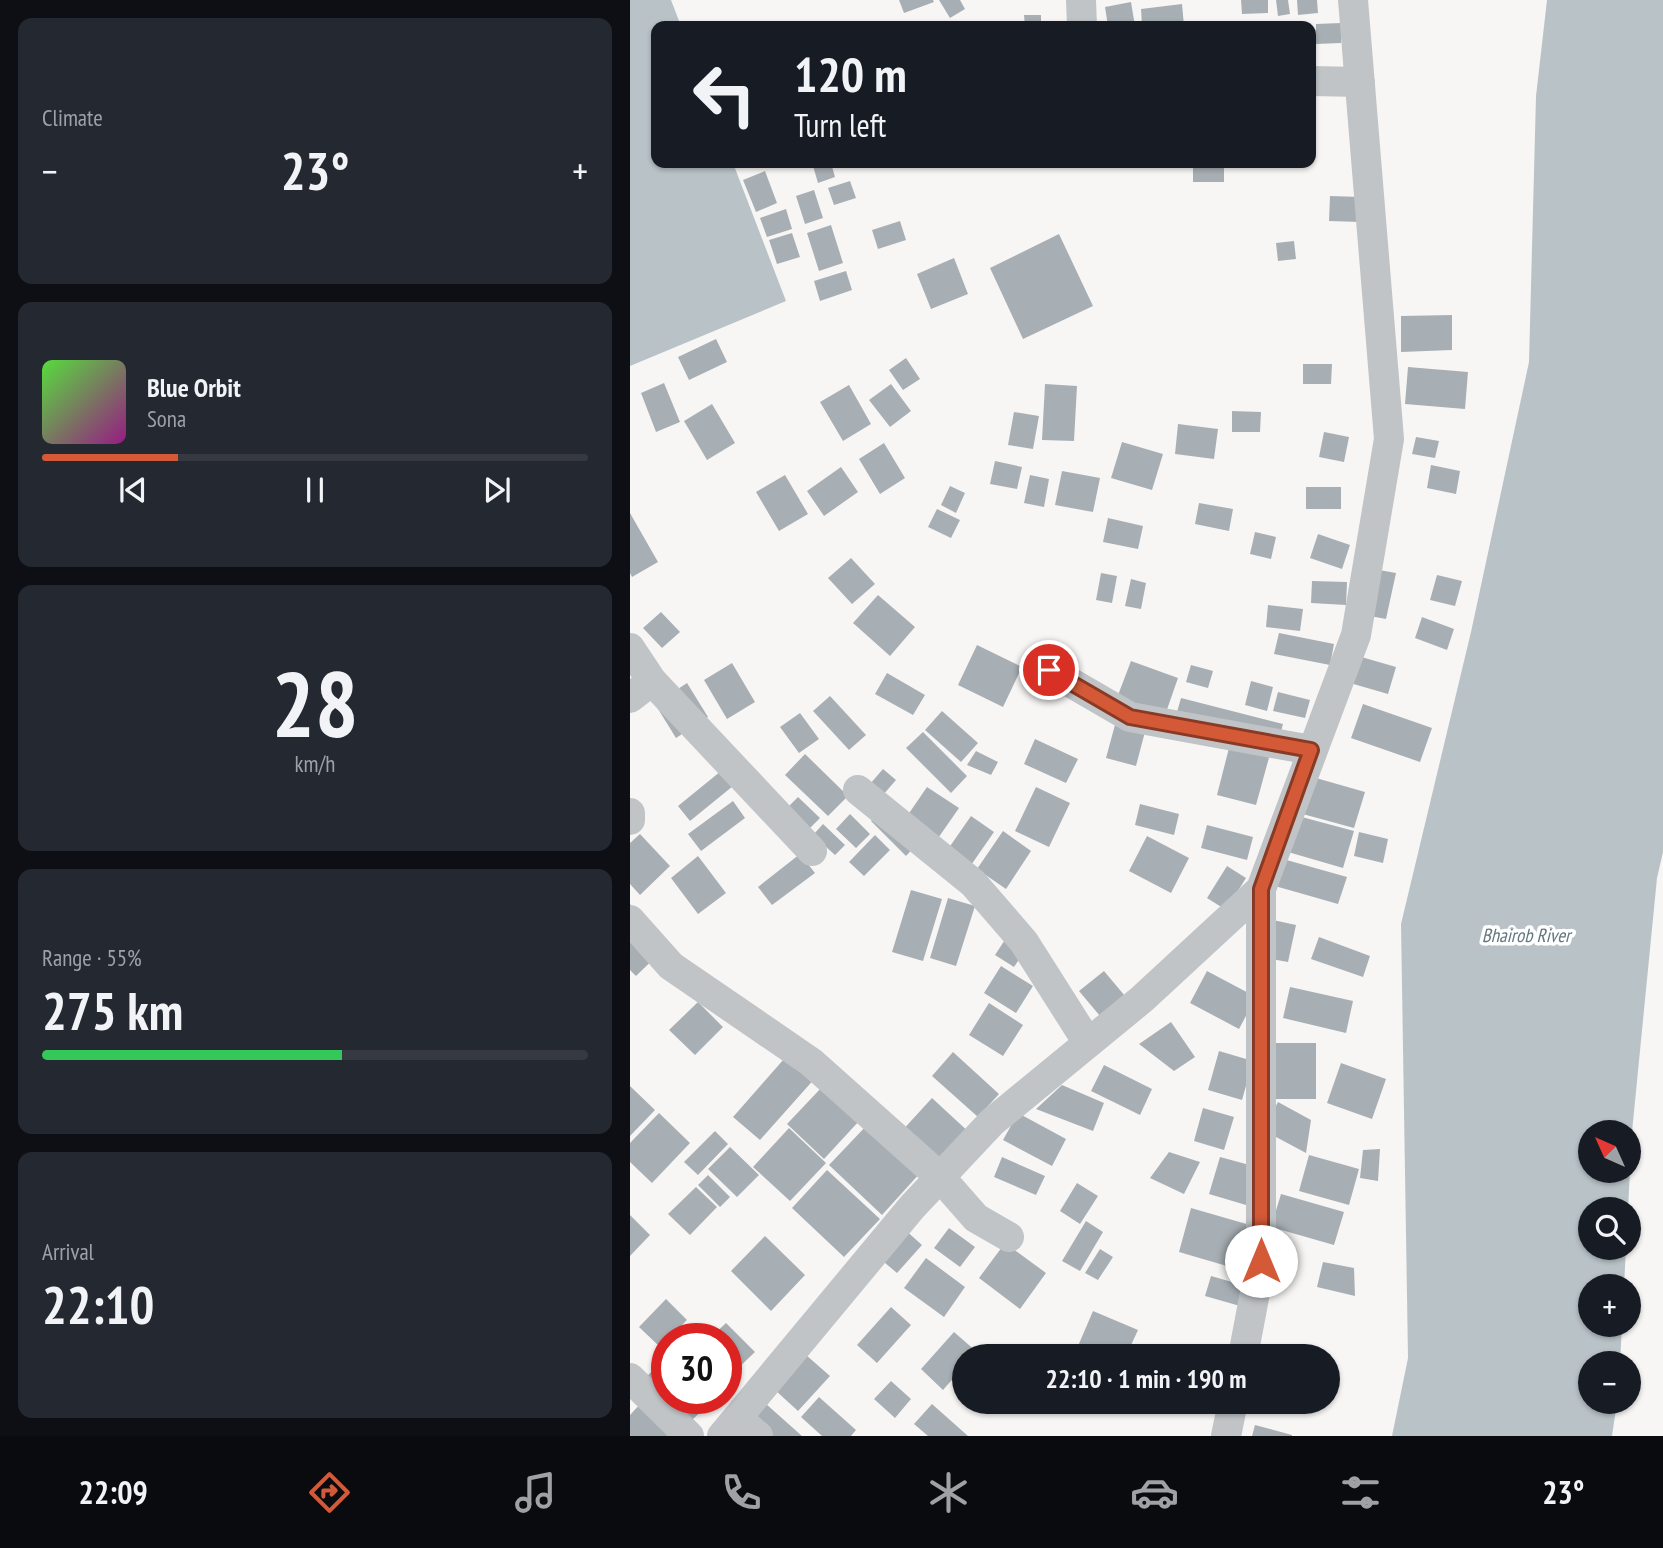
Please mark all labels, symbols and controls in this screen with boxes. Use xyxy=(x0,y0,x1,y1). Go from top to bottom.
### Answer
text: 120 m xyxy=(794,42,907,106)
icon: left xyxy=(679,49,770,140)
text: Climate xyxy=(42,103,103,132)
text: Turn left xyxy=(794,104,886,146)
text: 23° xyxy=(281,137,349,204)
text: − xyxy=(42,146,58,195)
text: + xyxy=(572,146,588,195)
text: Blue Orbit xyxy=(147,371,241,404)
text: Sona xyxy=(147,404,186,433)
icon: previous xyxy=(114,471,152,509)
icon: pause xyxy=(296,471,334,509)
icon: next xyxy=(478,471,516,509)
pin xyxy=(1019,640,1079,700)
text: 28 xyxy=(272,644,359,762)
icon: arrive xyxy=(1030,651,1068,689)
text: km/h xyxy=(295,749,335,778)
water label: Bhairob River xyxy=(1482,923,1573,947)
text: Range · 55% xyxy=(42,943,142,972)
text: 275 km xyxy=(42,977,183,1044)
north arrow xyxy=(1578,1120,1642,1183)
map controls xyxy=(1578,1120,1641,1414)
button: search xyxy=(1578,1197,1641,1260)
position arrow xyxy=(1224,1224,1298,1298)
text: Arrival xyxy=(42,1237,94,1266)
text: 22:10 xyxy=(42,1271,154,1338)
button: + xyxy=(1578,1274,1641,1337)
speed limit sign: 30 xyxy=(651,1323,742,1414)
button: − xyxy=(1578,1351,1641,1414)
text: 22:10 · 1 min · 190 m xyxy=(1046,1362,1246,1395)
icon: directions xyxy=(305,1468,354,1517)
icon: music xyxy=(511,1468,560,1517)
icon: phone xyxy=(717,1468,766,1517)
icon: climate xyxy=(924,1468,973,1517)
icon: car xyxy=(1130,1468,1179,1517)
icon: filters xyxy=(1336,1468,1385,1517)
text: 22:09 xyxy=(79,1471,148,1513)
text: 23° xyxy=(1542,1471,1584,1513)

